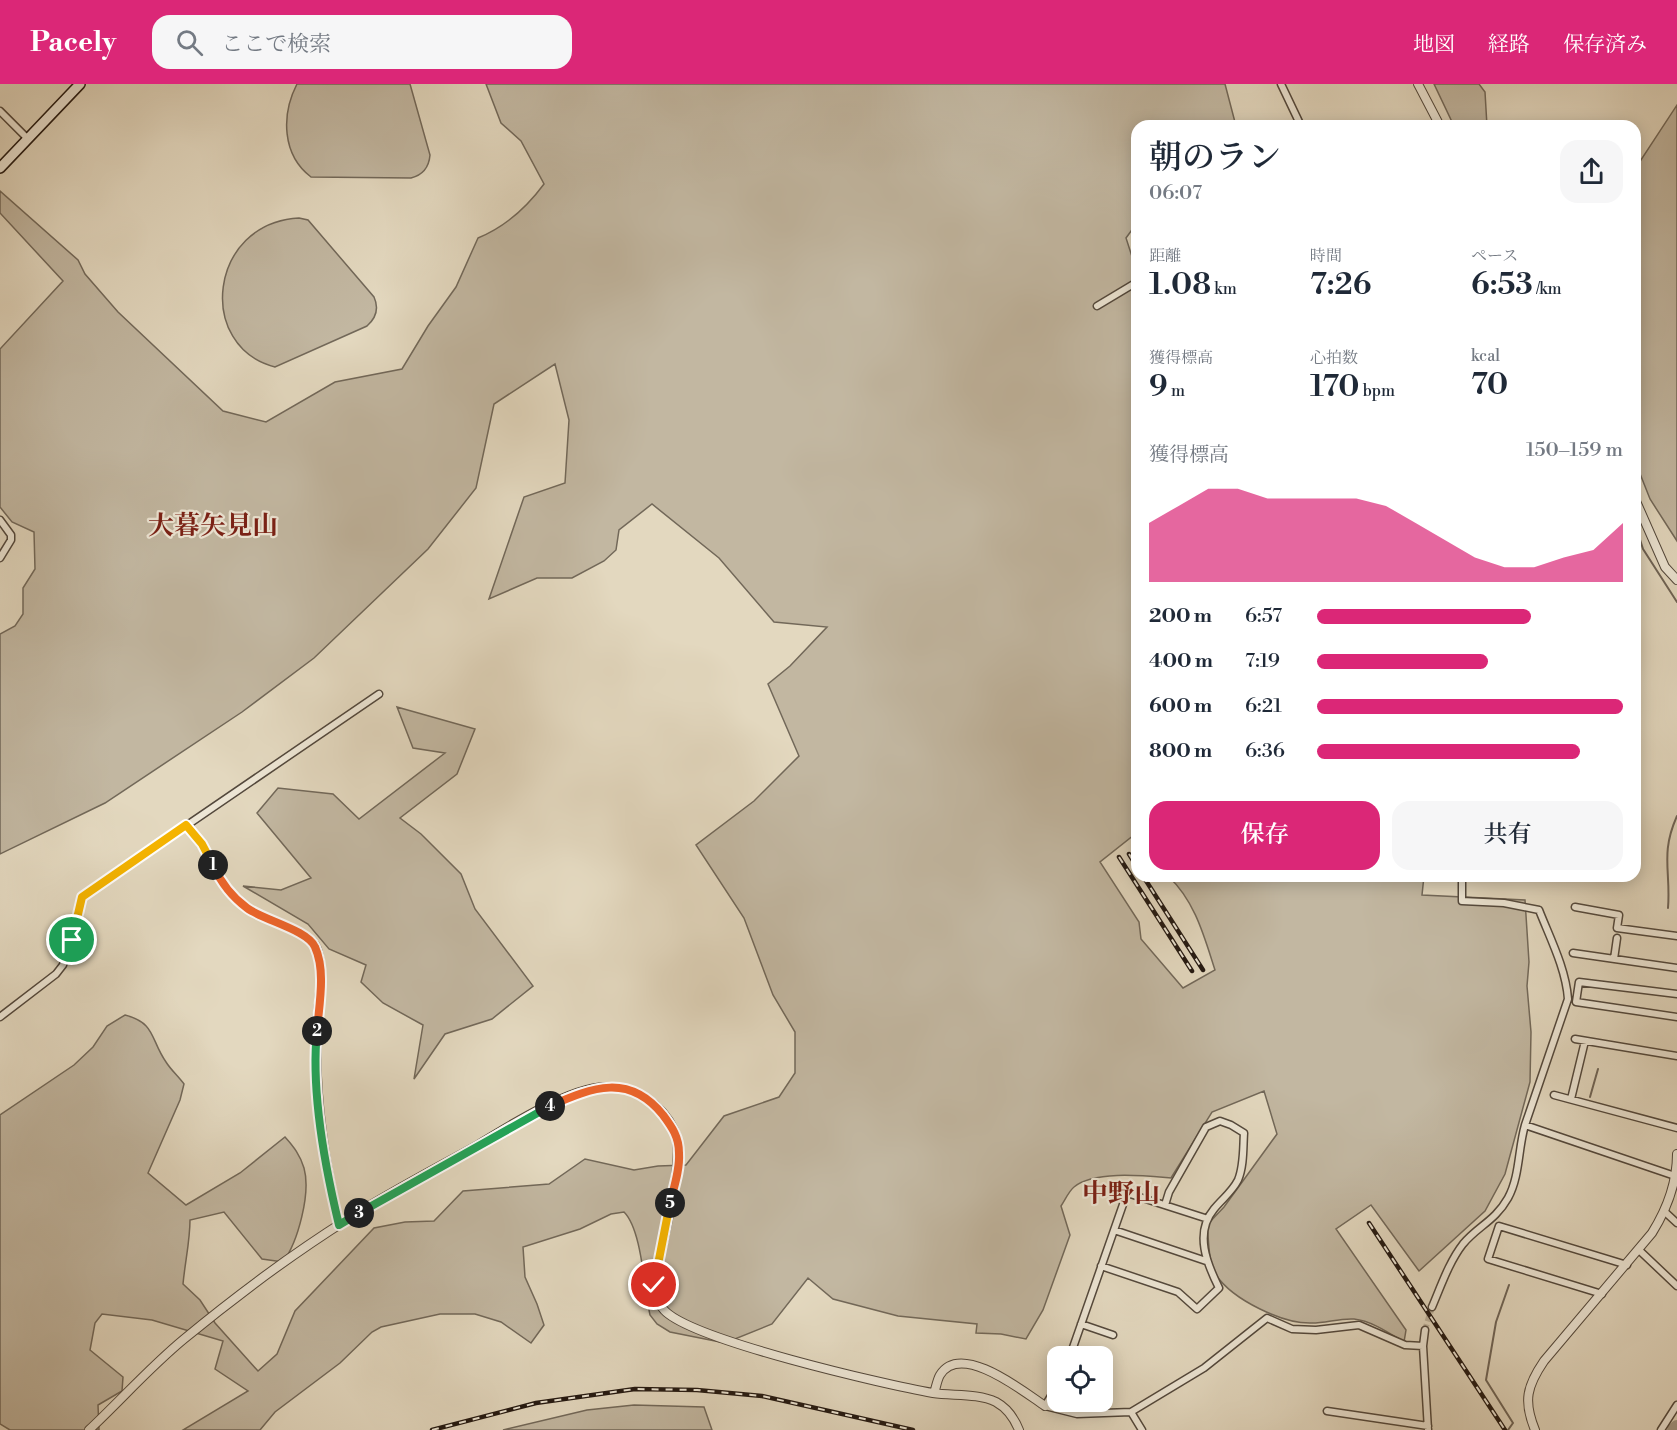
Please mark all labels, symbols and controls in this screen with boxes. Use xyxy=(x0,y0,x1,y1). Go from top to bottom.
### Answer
search box xyxy=(152,15,572,69)
text: Pacely xyxy=(30,25,116,60)
icon: search xyxy=(173,26,206,59)
text: ここで検索 xyxy=(221,31,331,58)
text: 地図 xyxy=(1413,32,1455,58)
text: 経路 xyxy=(1488,32,1530,58)
text: 保存済み xyxy=(1563,32,1647,58)
text: 朝のラン xyxy=(1149,138,1281,179)
button: share xyxy=(1560,140,1623,203)
text: 06:07 xyxy=(1149,181,1202,206)
text: 距離 xyxy=(1149,246,1181,266)
text: 時間 xyxy=(1310,246,1342,266)
text: ペース xyxy=(1471,246,1518,266)
text: 1.08 xyxy=(1149,266,1211,304)
text: 7:26 xyxy=(1310,266,1371,304)
text: 6:53 xyxy=(1471,266,1533,304)
text: km xyxy=(1211,279,1237,299)
text: /km xyxy=(1533,279,1562,299)
text: kcal xyxy=(1471,346,1500,366)
text: 獲得標高 xyxy=(1149,348,1213,368)
text: 心拍数 xyxy=(1310,348,1358,368)
text: 70 xyxy=(1471,366,1508,404)
text: 9 xyxy=(1149,368,1168,406)
text: 170 xyxy=(1310,368,1359,406)
text: m xyxy=(1168,381,1185,401)
text: bpm xyxy=(1359,381,1395,401)
text: 150–159 m xyxy=(1526,438,1623,463)
text: 獲得標高 xyxy=(1149,443,1229,468)
district label: 大暮矢見山 xyxy=(148,510,278,542)
text: 200 m xyxy=(1149,604,1212,629)
text: 6:57 xyxy=(1245,604,1282,629)
text: 400 m xyxy=(1149,649,1213,674)
text: 7:19 xyxy=(1245,649,1280,674)
text: 600 m xyxy=(1149,694,1212,719)
text: 6:21 xyxy=(1245,694,1282,719)
text: 800 m xyxy=(1149,739,1212,764)
text: 6:36 xyxy=(1245,739,1285,764)
button: 保存 xyxy=(1149,801,1380,870)
button: 共有 xyxy=(1392,801,1623,870)
pin: 1 xyxy=(198,850,228,880)
text: 1 xyxy=(209,855,217,875)
pin xyxy=(46,914,97,965)
icon: arrive xyxy=(55,923,88,956)
pin: 2 xyxy=(302,1016,332,1046)
text: 2 xyxy=(312,1021,322,1041)
pin: 4 xyxy=(535,1091,565,1121)
text: 4 xyxy=(545,1096,555,1116)
district label: 中野山 xyxy=(1082,1178,1160,1210)
pin: 5 xyxy=(655,1188,685,1218)
text: 5 xyxy=(665,1193,675,1213)
pin: 3 xyxy=(344,1198,374,1228)
text: 3 xyxy=(354,1203,364,1223)
pin xyxy=(628,1259,679,1310)
icon: check xyxy=(637,1268,670,1301)
map controls xyxy=(1047,1346,1113,1412)
button: locate xyxy=(1047,1346,1113,1412)

